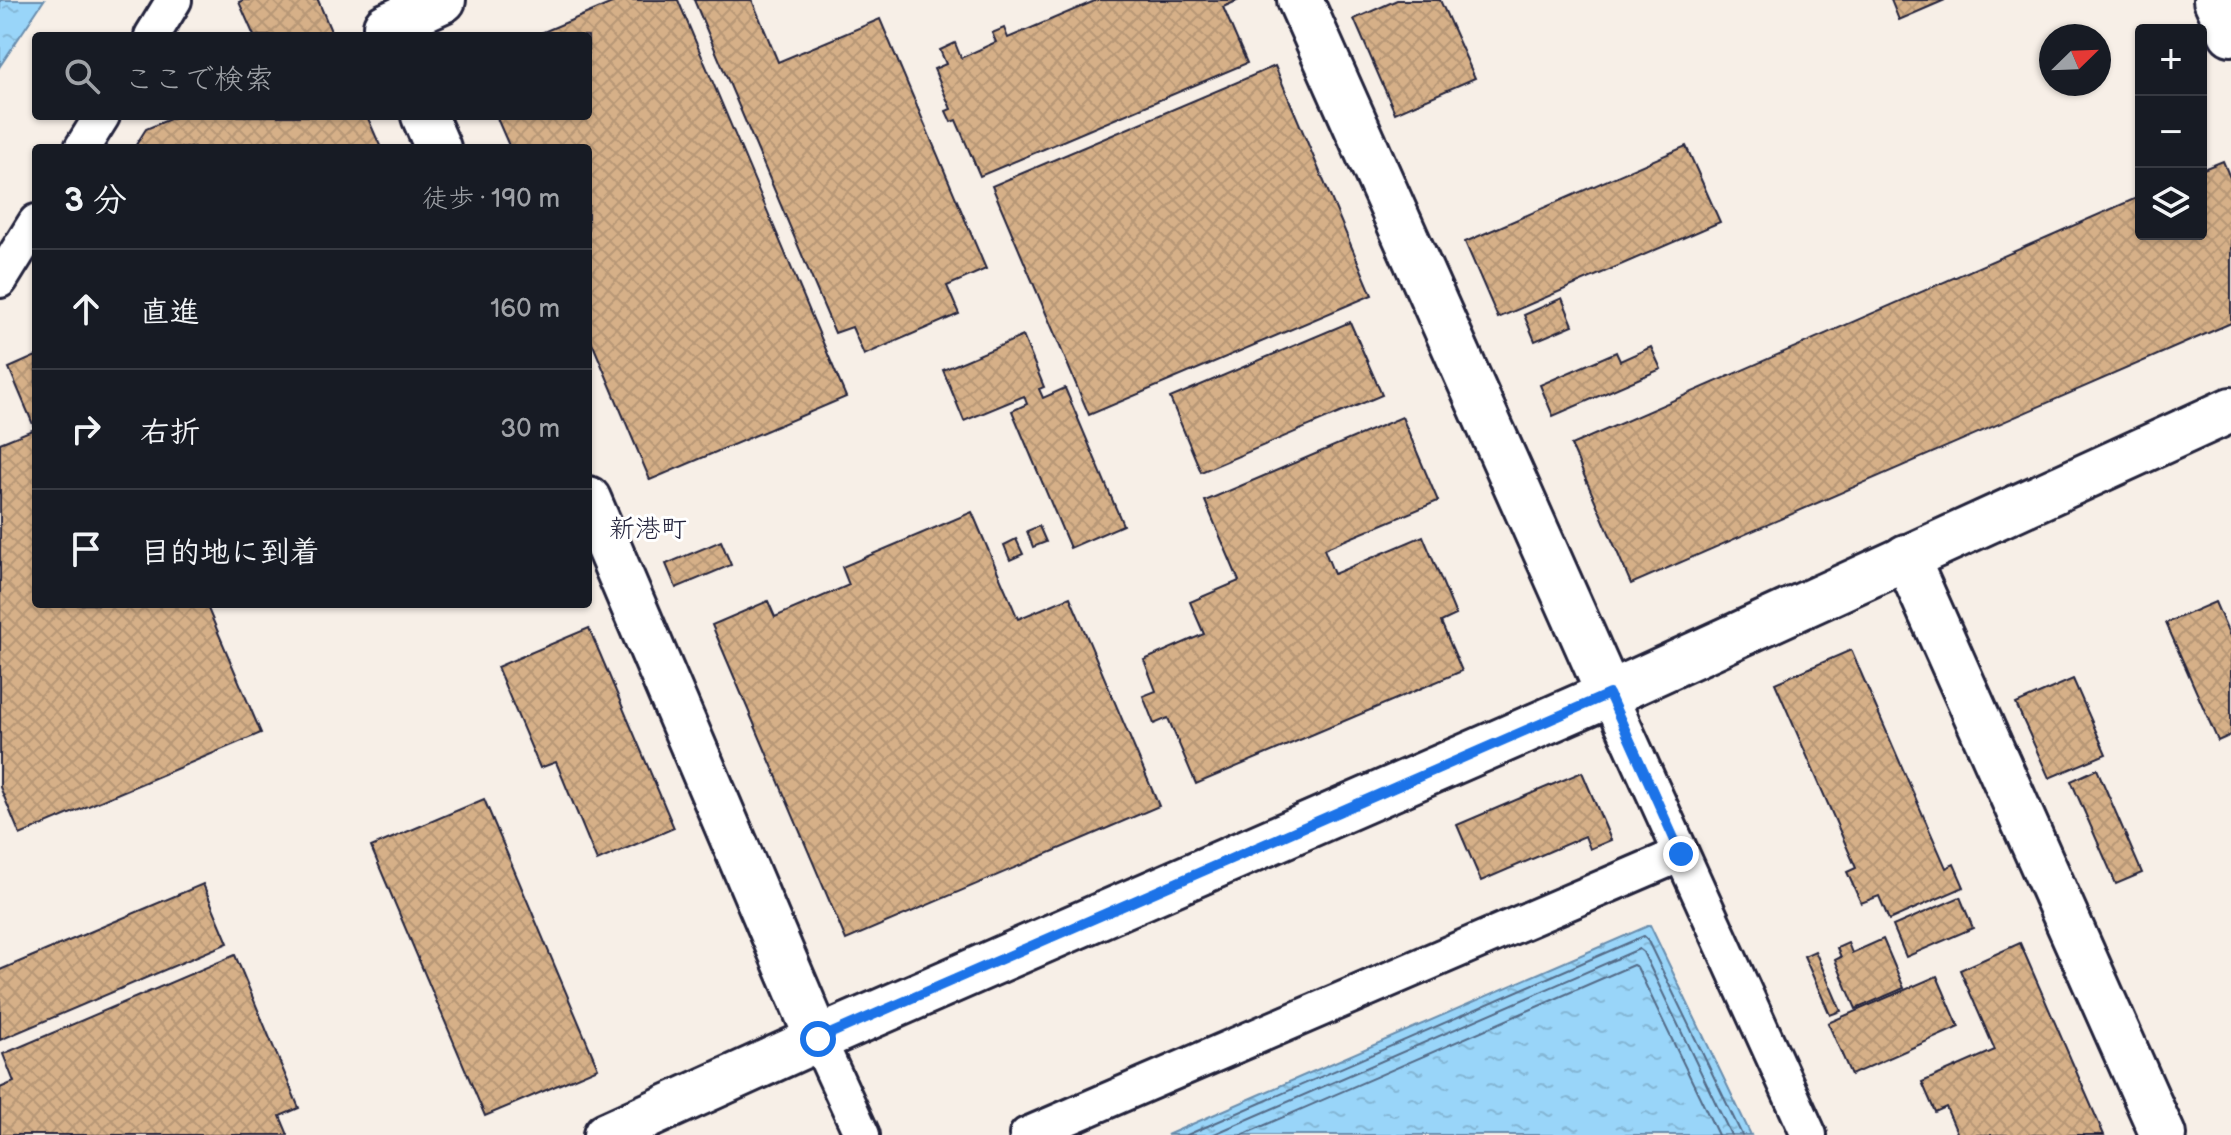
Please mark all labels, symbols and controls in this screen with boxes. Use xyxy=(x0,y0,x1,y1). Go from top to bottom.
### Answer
north arrow xyxy=(2039,24,2111,96)
map controls xyxy=(2135,24,2207,240)
button: + xyxy=(2135,24,2207,96)
search box xyxy=(32,32,592,120)
icon: search xyxy=(60,54,104,98)
text: ここで検索 xyxy=(124,62,274,98)
button: − xyxy=(2135,96,2207,168)
button: layers xyxy=(2135,168,2207,240)
text: 3 分 xyxy=(64,180,127,221)
text: 徒歩 · 190 m xyxy=(422,184,560,215)
icon: ahead xyxy=(64,287,108,331)
text: 160 m xyxy=(490,294,560,325)
text: 直進 xyxy=(140,295,200,331)
icon: right xyxy=(64,407,108,451)
text: 30 m xyxy=(500,414,560,445)
text: 右折 xyxy=(140,415,200,451)
district label: 新港町 xyxy=(609,514,687,545)
icon: arrive xyxy=(64,527,108,571)
text: 目的地に到着 xyxy=(140,535,320,571)
route end xyxy=(1663,836,1699,872)
route start xyxy=(800,1021,836,1057)

